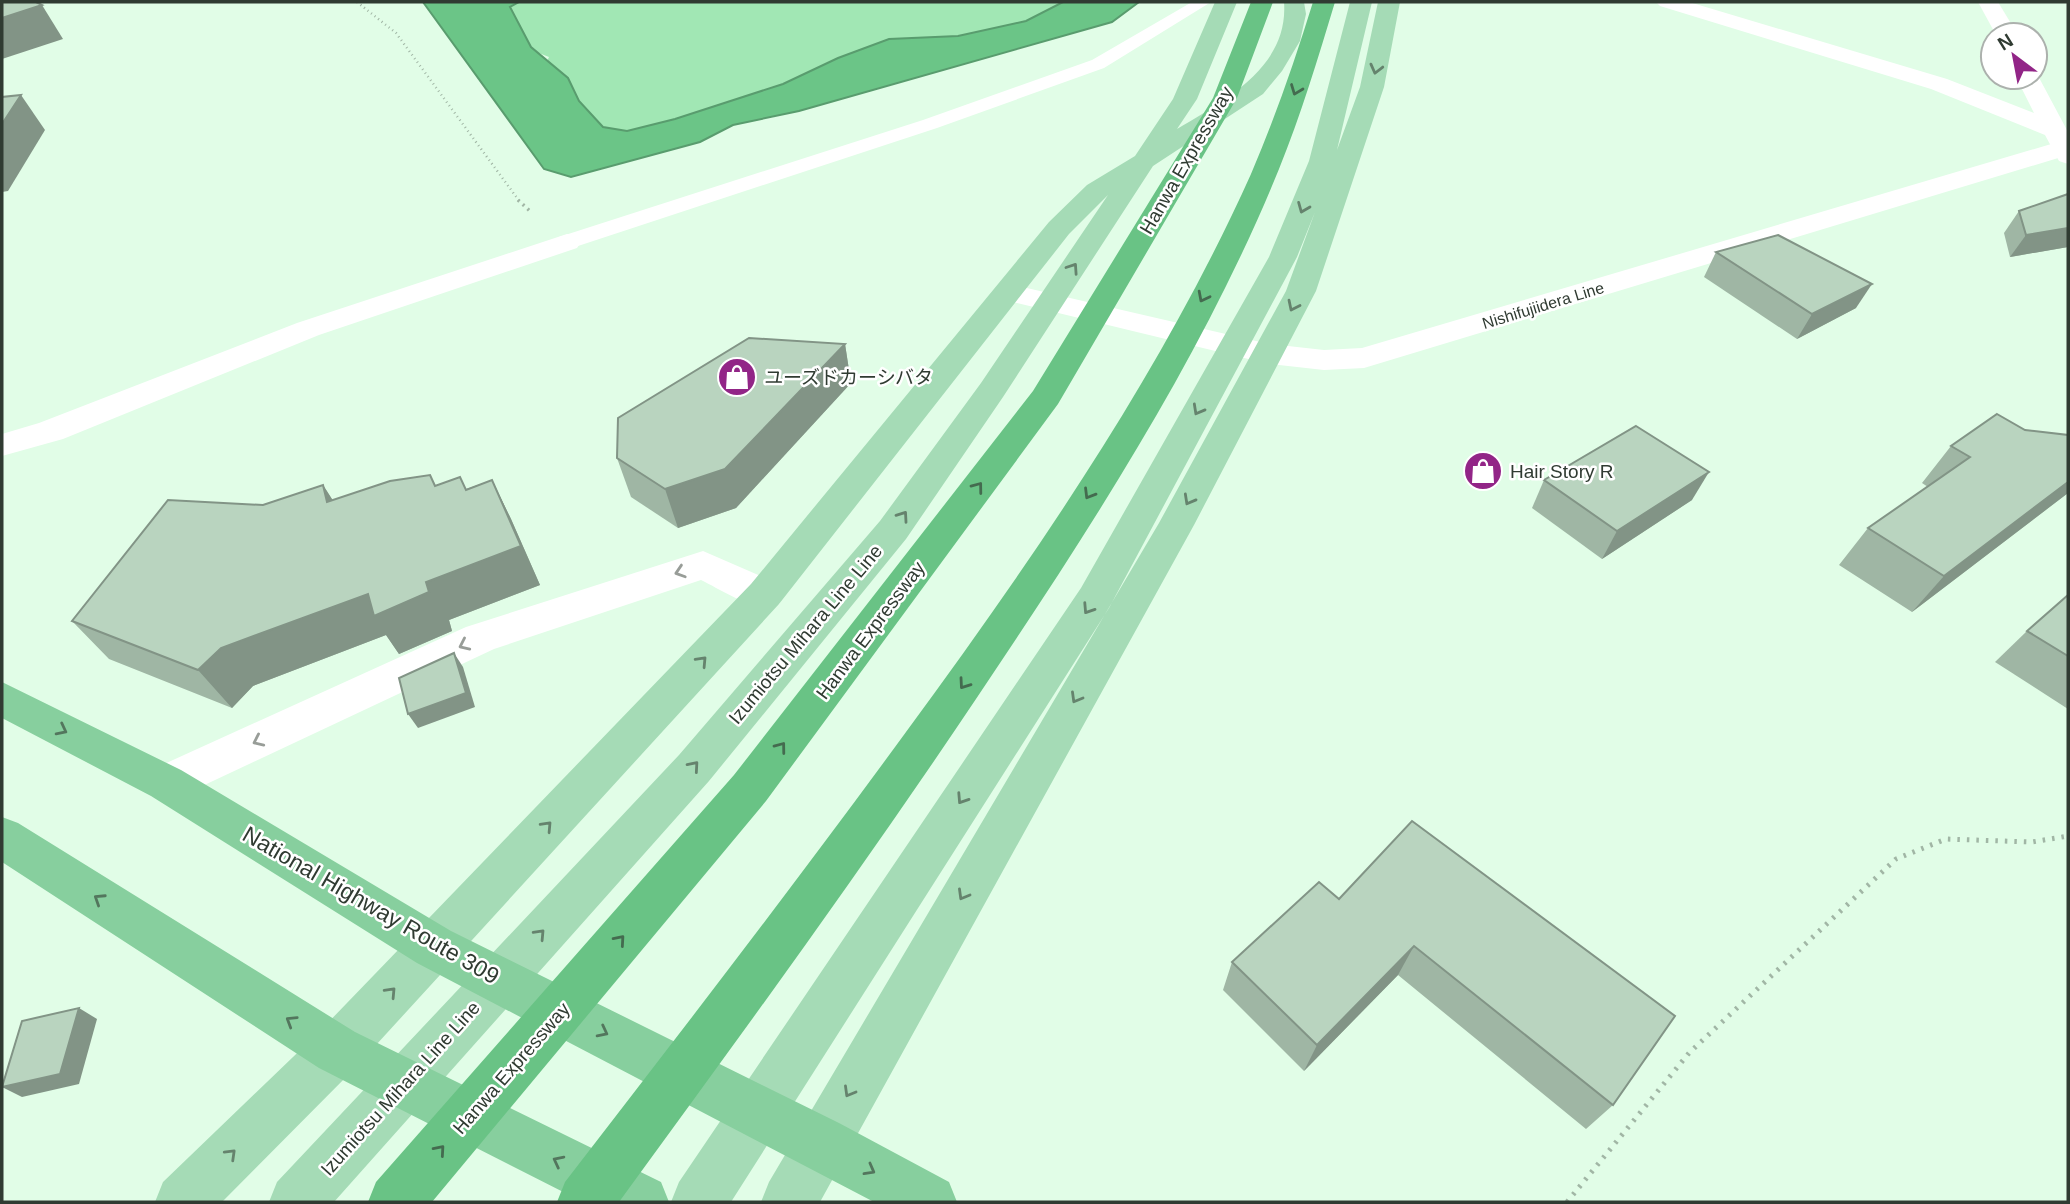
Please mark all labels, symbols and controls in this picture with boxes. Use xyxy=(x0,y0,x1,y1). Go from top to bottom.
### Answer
north arrow xyxy=(1979,21,2049,91)
text: N xyxy=(1994,29,2017,55)
one-way arrow xyxy=(1370,63,1384,75)
street label: Hanwa Expressway xyxy=(1136,82,1237,238)
one-way arrow xyxy=(1290,83,1304,95)
one-way arrow xyxy=(1297,202,1311,214)
one-way arrow xyxy=(1065,263,1077,276)
street label: Nishifujiidera Line xyxy=(1480,279,1606,332)
one-way arrow xyxy=(1197,290,1211,302)
one-way arrow xyxy=(1288,299,1302,311)
shop icon: ユーズドカーシバタ xyxy=(716,356,758,398)
place label: ユーズドカーシバタ xyxy=(764,367,933,388)
one-way arrow xyxy=(1193,403,1206,416)
shop icon: Hair Story R xyxy=(1462,450,1504,492)
place label: Hair Story R xyxy=(1510,461,1613,482)
one-way arrow xyxy=(969,482,982,495)
one-way arrow xyxy=(1084,487,1097,500)
one-way arrow xyxy=(1184,493,1197,506)
one-way arrow xyxy=(894,511,907,524)
street label: Izumiotsu Mihara Line Line xyxy=(724,541,886,728)
street label: Hanwa Expressway xyxy=(812,557,929,703)
one-way arrow xyxy=(674,564,686,579)
one-way arrow xyxy=(1083,601,1096,614)
one-way arrow xyxy=(459,637,472,651)
one-way arrow xyxy=(694,656,707,669)
one-way arrow xyxy=(960,676,972,689)
one-way arrow xyxy=(1071,691,1084,703)
one-way arrow xyxy=(55,722,68,736)
one-way arrow xyxy=(253,733,265,747)
one-way arrow xyxy=(773,742,786,754)
one-way arrow xyxy=(686,762,698,775)
one-way arrow xyxy=(958,791,971,804)
street label: National Highway Route 309 xyxy=(238,821,504,989)
one-way arrow xyxy=(538,822,551,835)
one-way arrow xyxy=(958,888,971,901)
one-way arrow xyxy=(94,895,107,908)
one-way arrow xyxy=(532,929,544,942)
one-way arrow xyxy=(612,935,624,948)
one-way arrow xyxy=(383,987,395,1000)
street label: Izumiotsu Mihara Line Line xyxy=(317,997,484,1180)
street label: Hanwa Expressway xyxy=(449,998,574,1138)
one-way arrow xyxy=(286,1017,299,1030)
one-way arrow xyxy=(596,1024,608,1038)
one-way arrow xyxy=(845,1085,858,1098)
one-way arrow xyxy=(432,1146,444,1159)
one-way arrow xyxy=(223,1150,236,1163)
one-way arrow xyxy=(553,1155,565,1169)
one-way arrow xyxy=(863,1162,876,1175)

